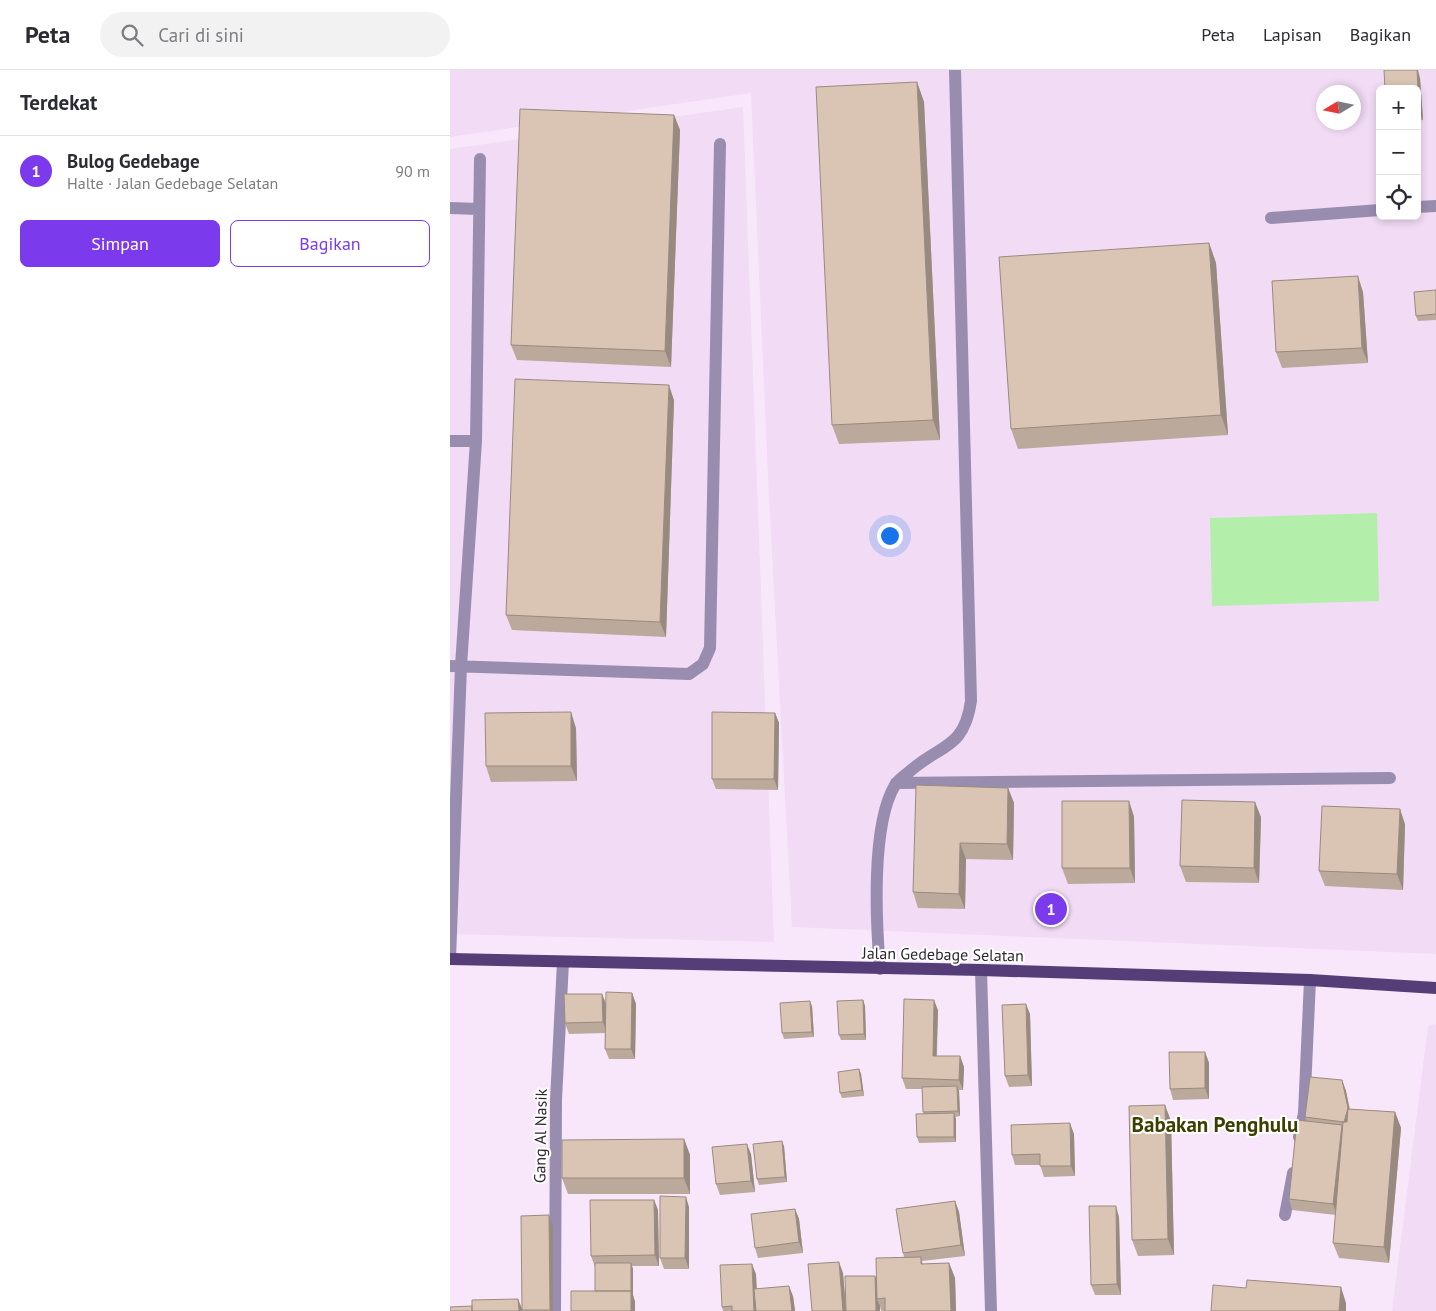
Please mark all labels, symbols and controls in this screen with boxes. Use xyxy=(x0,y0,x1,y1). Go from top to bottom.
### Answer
search box xyxy=(100,12,450,57)
text: Peta xyxy=(25,19,70,50)
icon: search xyxy=(118,21,146,49)
text: Cari di sini xyxy=(158,23,244,47)
text: Peta xyxy=(1201,23,1235,46)
text: Lapisan xyxy=(1263,23,1322,46)
text: Bagikan xyxy=(1350,23,1411,46)
north arrow xyxy=(1316,85,1361,130)
map controls xyxy=(1376,85,1421,220)
button: + xyxy=(1376,85,1421,130)
text: Terdekat xyxy=(20,89,97,116)
button: − xyxy=(1376,130,1421,175)
text: Bulog Gedebage xyxy=(67,149,200,173)
text: 1 xyxy=(31,161,41,181)
text: 90 m xyxy=(395,161,430,181)
text: Halte · Jalan Gedebage Selatan xyxy=(67,173,278,193)
button: locate xyxy=(1376,175,1421,220)
button: Simpan xyxy=(20,220,220,267)
button: Bagikan xyxy=(230,220,430,267)
your location xyxy=(877,523,903,549)
pin: 1 xyxy=(1035,890,1067,928)
street label: Jalan Gedebage Selatan xyxy=(861,943,1024,965)
street label: Gang Al Nasik xyxy=(529,1088,551,1183)
district label: Babakan Penghulu xyxy=(1132,1111,1298,1138)

